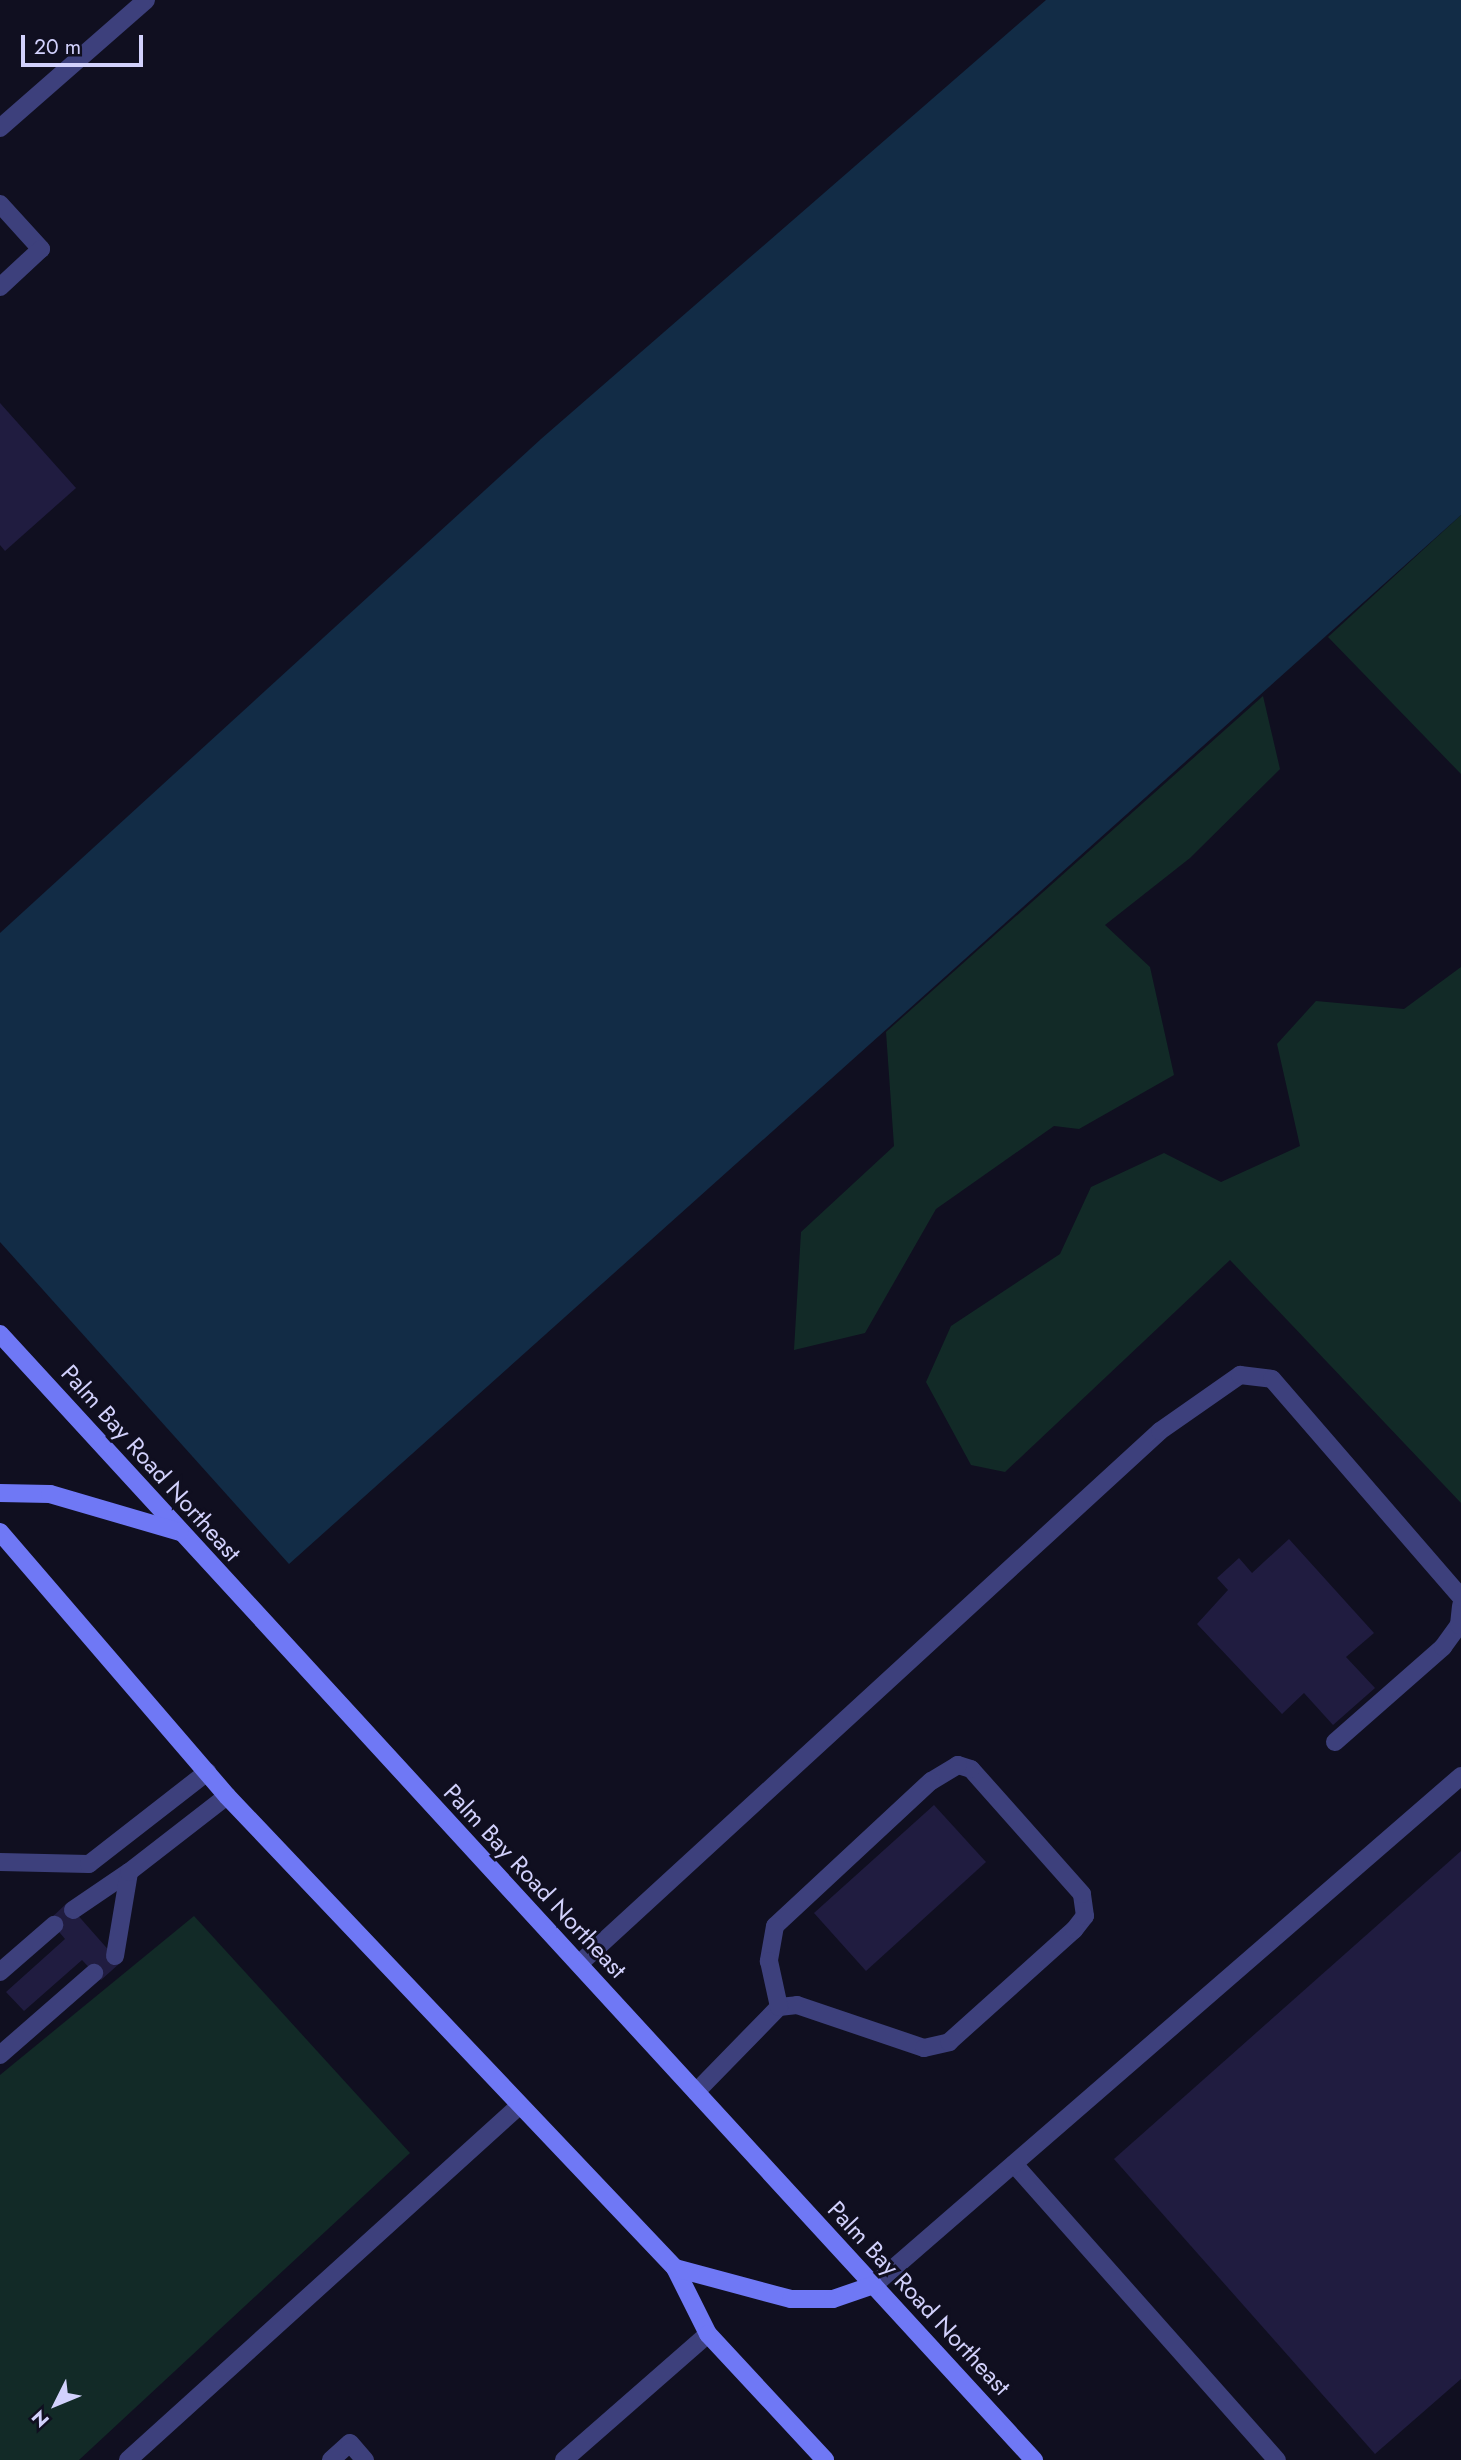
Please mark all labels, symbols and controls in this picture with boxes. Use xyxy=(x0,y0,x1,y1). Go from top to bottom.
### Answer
scale bar xyxy=(24,21,147,65)
text: 20 m xyxy=(34,32,81,62)
street label: Palm Bay Road Northeast xyxy=(55,1359,247,1567)
street label: Palm Bay Road Northeast xyxy=(438,1778,632,1984)
street label: Palm Bay Road Northeast xyxy=(822,2195,1016,2401)
north arrow xyxy=(21,2369,91,2439)
text: N xyxy=(25,2404,55,2433)

